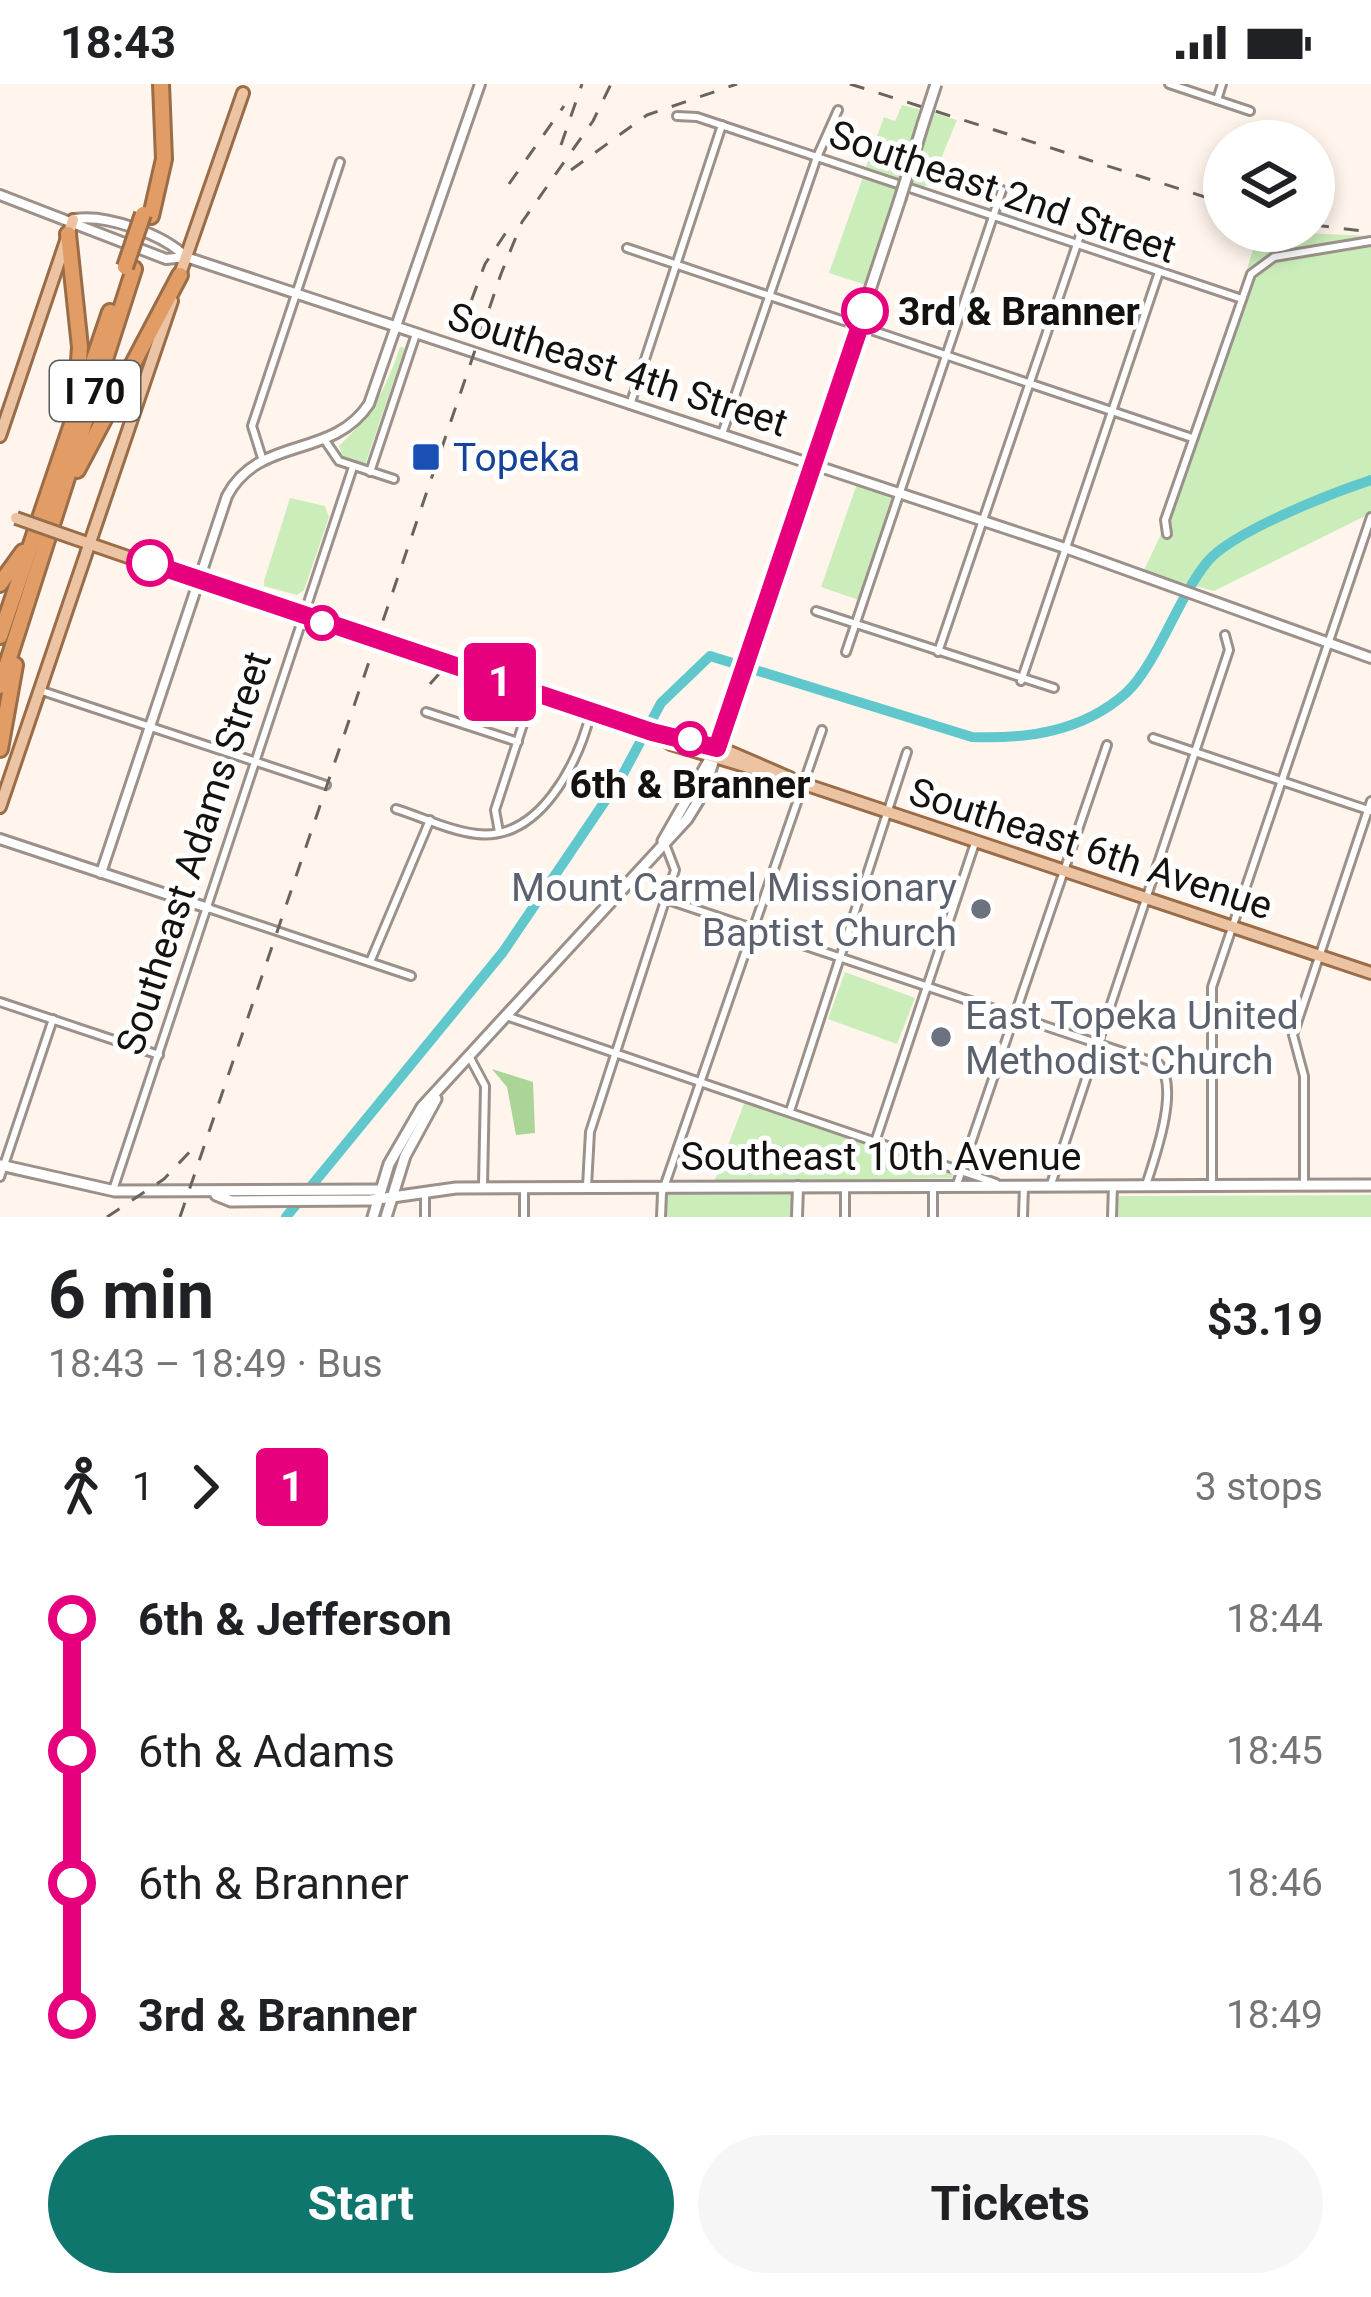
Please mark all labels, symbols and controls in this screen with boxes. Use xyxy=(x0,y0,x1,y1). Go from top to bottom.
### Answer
text: 18:43 xyxy=(60,16,176,69)
street label: Southeast 2nd Street xyxy=(823,111,1182,273)
map controls xyxy=(1203,120,1335,252)
button: layers xyxy=(1203,120,1335,252)
marker: 3rd & Branner xyxy=(843,289,887,333)
place label: 3rd & Branner xyxy=(898,289,1140,335)
street label: Southeast 4th Street xyxy=(442,293,793,447)
road number: I 70 xyxy=(50,361,140,421)
place label: Topeka xyxy=(453,435,580,481)
marker: Topeka xyxy=(410,441,442,473)
unlabelled marker xyxy=(128,541,172,585)
unlabelled marker xyxy=(306,607,338,639)
line badge: 1 xyxy=(461,643,539,721)
street label: Southeast Adams Street xyxy=(107,646,281,1061)
text: 1 xyxy=(488,657,512,706)
marker: 6th & Branner xyxy=(674,723,706,755)
place label: 6th & Branner xyxy=(570,762,810,808)
street label: Southeast 6th Avenue xyxy=(903,769,1278,929)
place label: Mount Carmel Missionary Baptist Church xyxy=(511,865,957,956)
marker: Mount Carmel Missionary Baptist Church xyxy=(968,896,994,922)
place label: East Topeka United Methodist Church xyxy=(965,993,1299,1084)
marker: East Topeka United Methodist Church xyxy=(928,1024,954,1050)
street label: Southeast 10th Avenue xyxy=(681,1134,1081,1180)
text: 6 min xyxy=(48,1257,214,1334)
text: $3.19 xyxy=(1207,1293,1323,1346)
text: 18:43 – 18:49 · Bus xyxy=(48,1341,383,1387)
icon: walk xyxy=(48,1454,114,1520)
icon: forward xyxy=(172,1454,238,1520)
text: 1 xyxy=(280,1462,304,1511)
text: 1 xyxy=(132,1464,154,1510)
text: 3 stops xyxy=(1195,1464,1323,1510)
text: 6th & Jefferson xyxy=(138,1593,452,1646)
text: 18:44 xyxy=(1226,1596,1323,1642)
text: 6th & Adams xyxy=(138,1725,395,1778)
text: 18:45 xyxy=(1226,1728,1323,1774)
text: 6th & Branner xyxy=(138,1857,409,1910)
text: 18:46 xyxy=(1226,1860,1323,1906)
text: 3rd & Branner xyxy=(138,1989,417,2042)
text: 18:49 xyxy=(1226,1992,1323,2038)
button: Start xyxy=(48,2135,674,2273)
button: Tickets xyxy=(698,2135,1323,2273)

